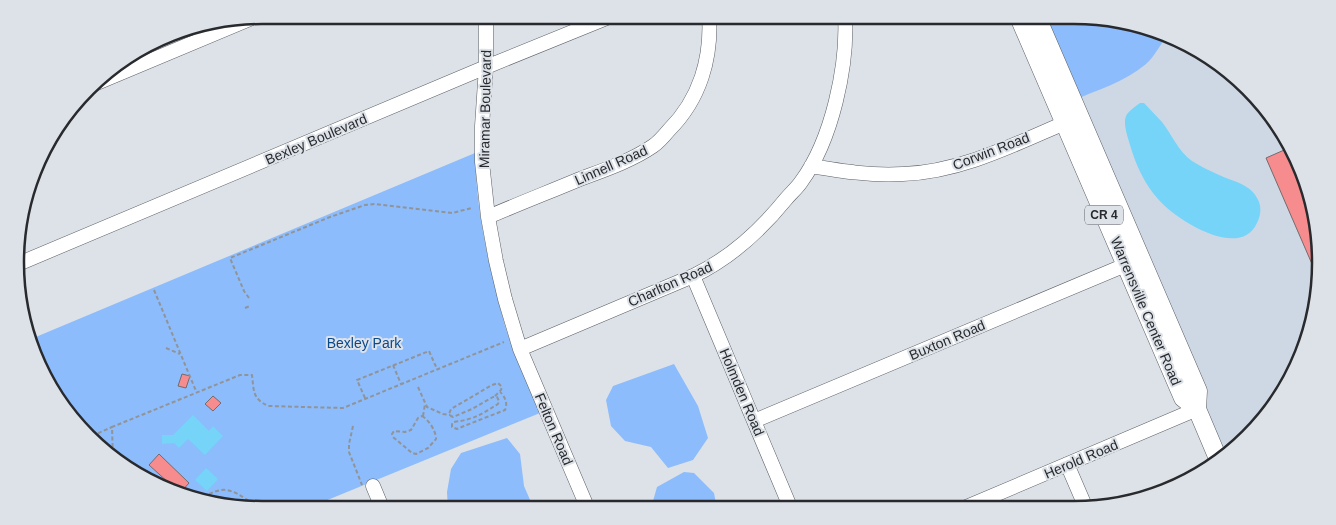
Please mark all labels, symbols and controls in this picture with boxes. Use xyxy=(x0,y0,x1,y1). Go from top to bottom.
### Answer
street label: Miramar Boulevard xyxy=(476,50,494,168)
street label: Bexley Boulevard xyxy=(263,110,369,168)
street label: Corwin Road xyxy=(950,129,1032,173)
street label: Linnell Road xyxy=(572,142,650,188)
road number: CR 4 xyxy=(1085,206,1123,224)
street label: Warrensville Center Road xyxy=(1107,234,1185,388)
street label: Charlton Road xyxy=(626,258,714,310)
street label: Buxton Road xyxy=(907,317,987,363)
park label: Bexley Park xyxy=(327,335,402,351)
street label: Holmden Road xyxy=(716,346,768,438)
street label: Felton Road xyxy=(532,391,576,467)
street label: Herold Road xyxy=(1042,436,1120,482)

